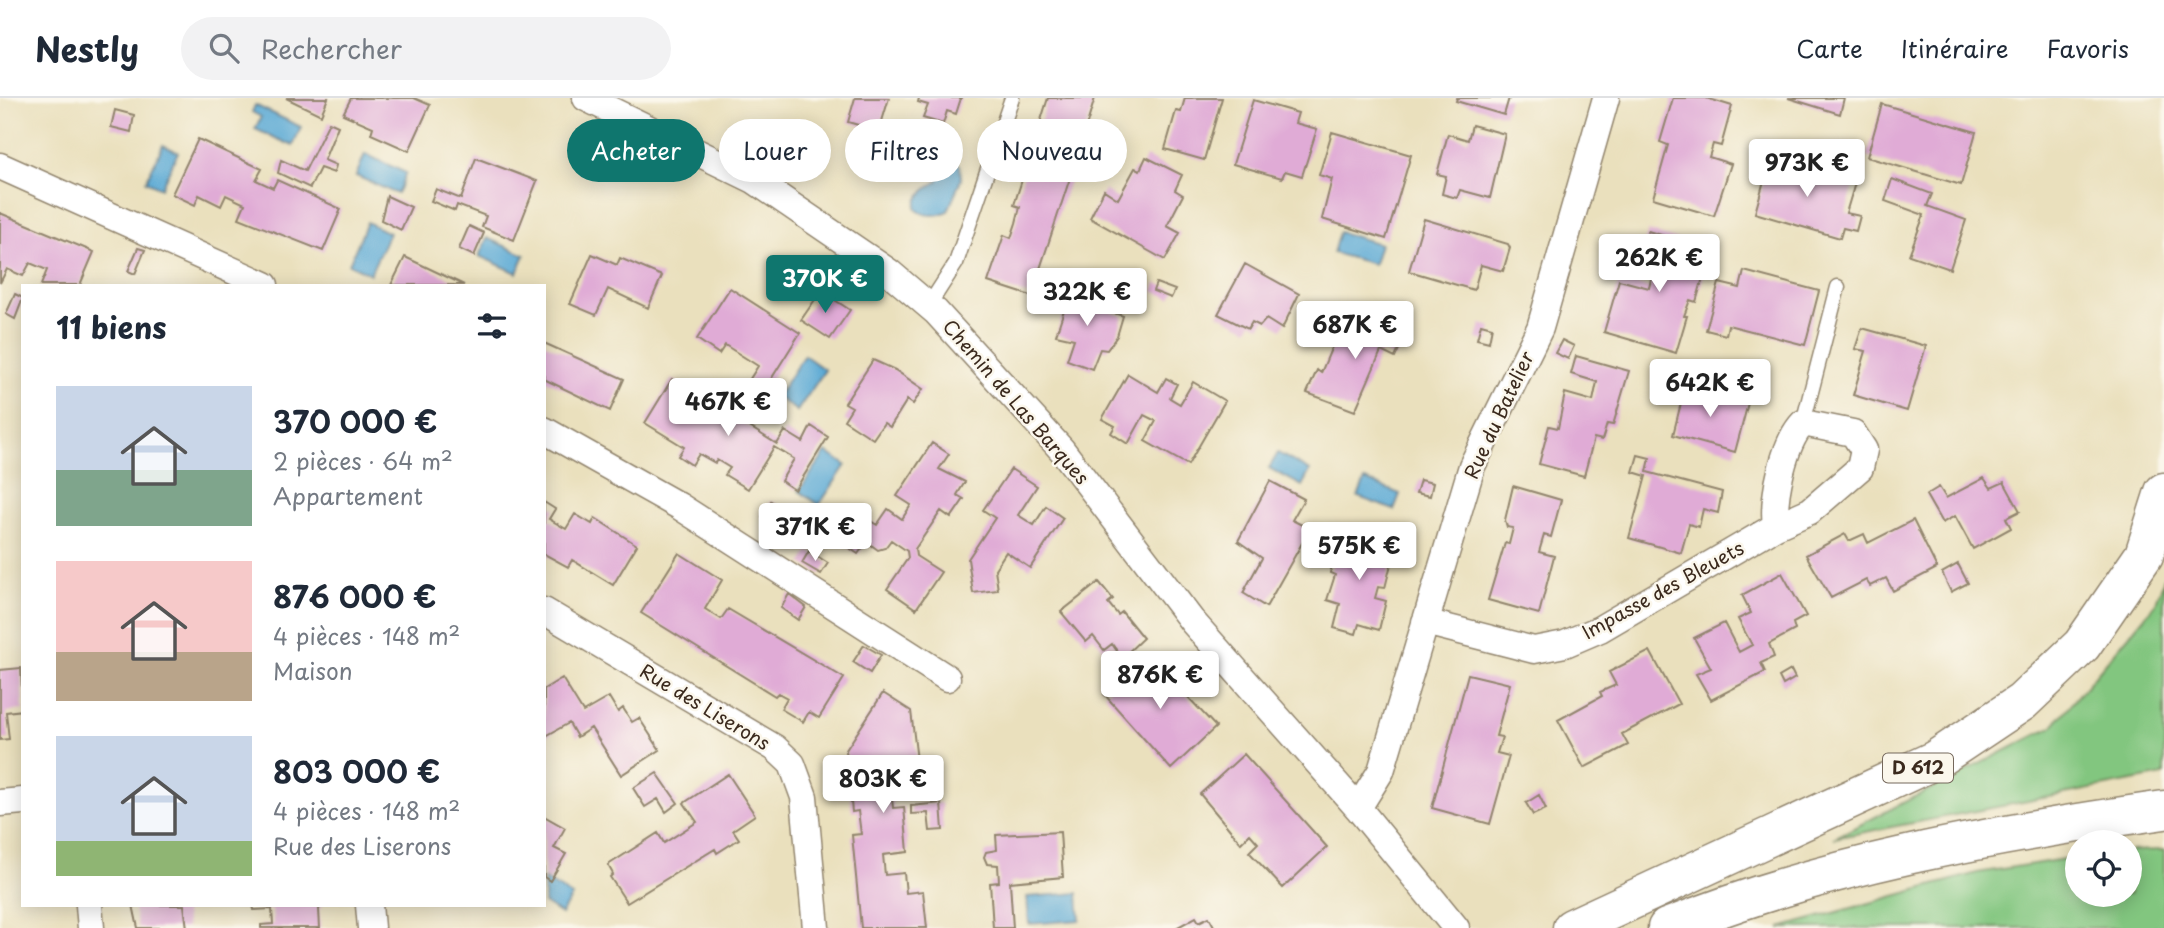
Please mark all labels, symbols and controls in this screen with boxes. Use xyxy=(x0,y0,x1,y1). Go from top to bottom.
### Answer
search box xyxy=(181,17,671,80)
text: Nestly xyxy=(35,23,139,73)
icon: search xyxy=(205,29,243,67)
text: Rechercher xyxy=(261,29,402,68)
text: Carte xyxy=(1796,30,1863,66)
text: Itinéraire xyxy=(1901,30,2009,66)
text: Favoris xyxy=(2047,30,2129,66)
chip: Acheter xyxy=(567,119,705,182)
chip: Louer xyxy=(719,119,831,182)
chip: Filtres xyxy=(845,119,963,182)
chip: Nouveau xyxy=(977,119,1127,182)
pin: 973K € xyxy=(1750,140,1864,199)
text: 973K € xyxy=(1765,144,1849,179)
pin: 262K € xyxy=(1602,234,1716,294)
text: 262K € xyxy=(1615,239,1703,274)
pin: 370K € xyxy=(768,256,882,315)
text: 370K € xyxy=(782,260,868,295)
pin: 322K € xyxy=(1030,268,1144,328)
text: 322K € xyxy=(1043,273,1131,308)
pin: 687K € xyxy=(1298,302,1412,361)
text: 11 biens xyxy=(56,304,167,349)
text: 687K € xyxy=(1313,306,1397,341)
icon: filters xyxy=(473,307,511,345)
street label: Chemin de Las Barques xyxy=(937,313,1096,490)
street label: Rue du Batelier xyxy=(1456,346,1540,483)
pin: 642K € xyxy=(1653,360,1767,419)
text: 642K € xyxy=(1666,364,1754,399)
pin: 467K € xyxy=(671,378,785,438)
text: 467K € xyxy=(685,383,771,418)
text: 370 000 € xyxy=(273,398,437,443)
icon: home xyxy=(112,414,196,498)
text: 2 pièces · 64 m² xyxy=(273,443,453,478)
text: Appartement xyxy=(273,478,423,513)
pin: 371K € xyxy=(758,504,872,563)
text: 371K € xyxy=(775,508,855,543)
pin: 575K € xyxy=(1302,522,1416,582)
text: 575K € xyxy=(1317,527,1401,562)
street label: Impasse des Bleuets xyxy=(1577,533,1748,645)
text: 876 000 € xyxy=(273,573,437,618)
icon: home xyxy=(112,589,196,673)
text: 4 pièces · 148 m² xyxy=(273,618,460,653)
pin: 876K € xyxy=(1103,652,1217,711)
text: Maison xyxy=(273,653,353,688)
street label: Rue des Liserons xyxy=(635,656,776,756)
text: 876K € xyxy=(1117,656,1203,691)
text: 803 000 € xyxy=(273,748,440,793)
road number: D 612 xyxy=(1883,754,1953,782)
pin: 803K € xyxy=(826,756,940,815)
text: 803K € xyxy=(839,760,927,795)
icon: home xyxy=(112,764,196,848)
text: 4 pièces · 148 m² xyxy=(273,793,460,828)
text: Rue des Liserons xyxy=(273,828,451,863)
map controls xyxy=(2065,830,2142,907)
button: locate xyxy=(2065,830,2142,907)

